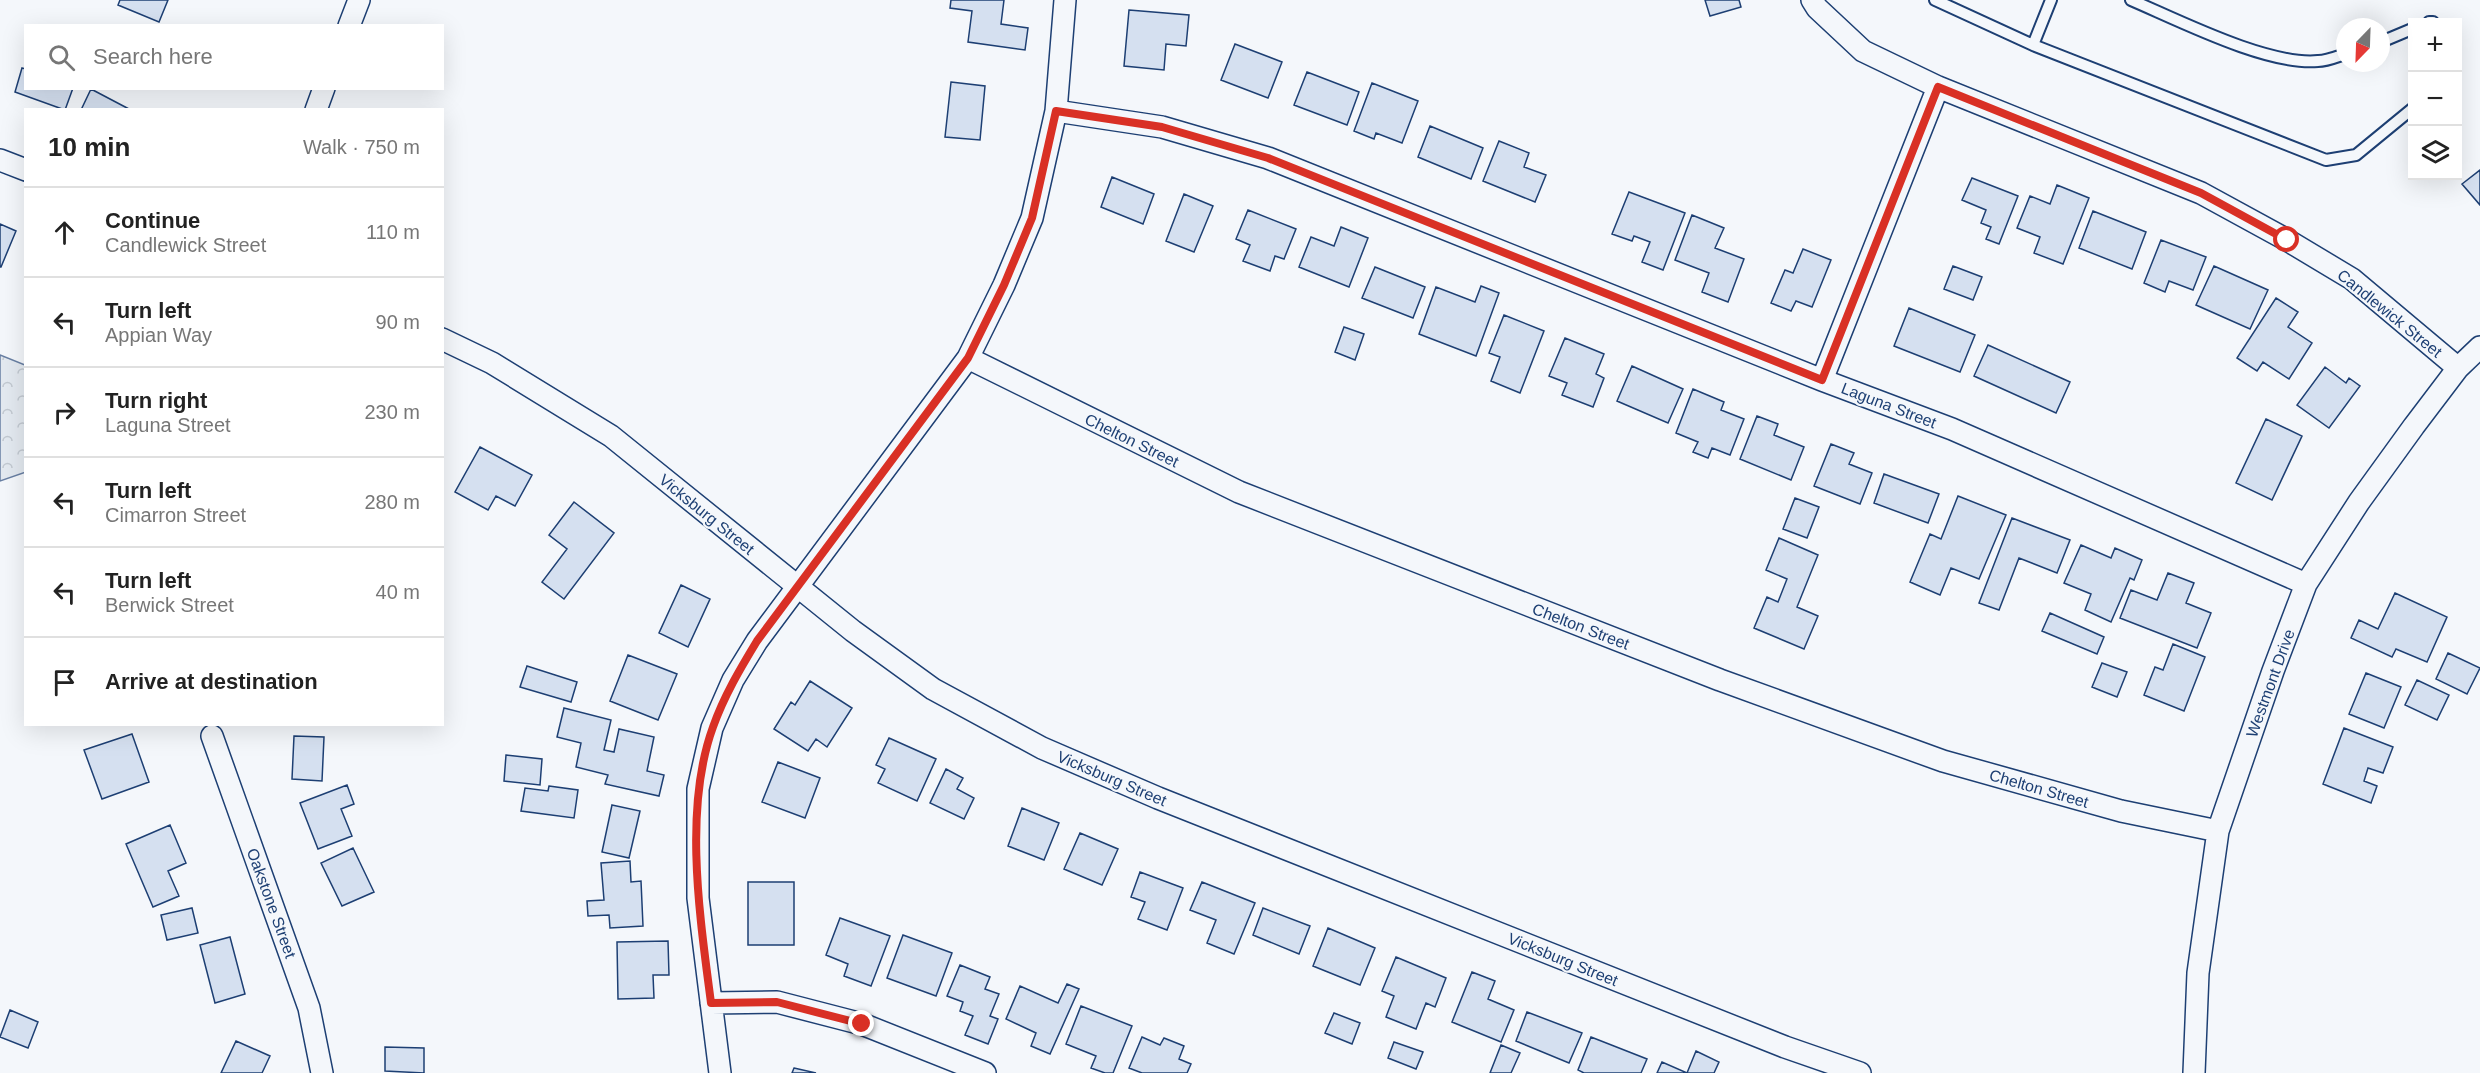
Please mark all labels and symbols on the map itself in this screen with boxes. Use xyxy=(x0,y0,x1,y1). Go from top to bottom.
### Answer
north arrow xyxy=(2336,18,2390,72)
route start xyxy=(2273,226,2299,252)
street label: Candlewick Street xyxy=(2334,266,2446,361)
street label: Laguna Street xyxy=(1839,380,1939,432)
street label: Chelton Street xyxy=(1082,410,1182,471)
street label: Vicksburg Street xyxy=(656,471,758,558)
street label: Chelton Street xyxy=(1530,600,1632,653)
street label: Westmont Drive xyxy=(2243,627,2298,739)
street label: Vicksburg Street xyxy=(1055,748,1170,809)
street label: Chelton Street xyxy=(1987,766,2091,811)
street label: Oakstone Street xyxy=(244,846,299,961)
street label: Vicksburg Street xyxy=(1505,930,1621,989)
route end xyxy=(848,1010,874,1036)

